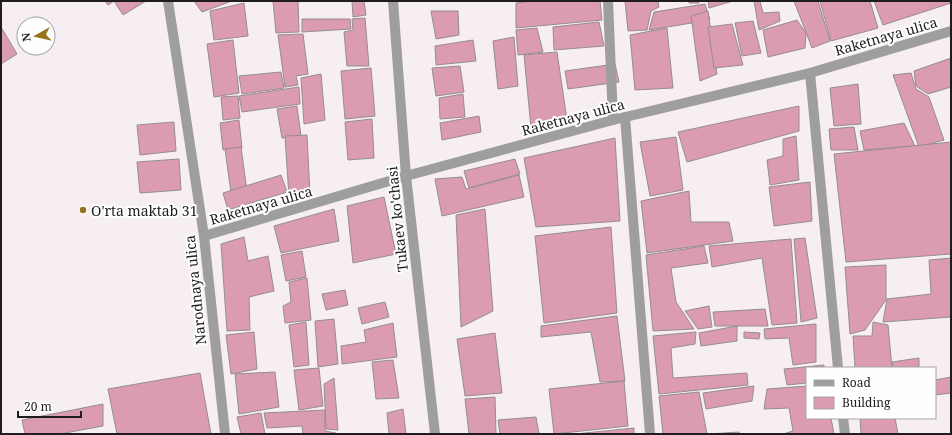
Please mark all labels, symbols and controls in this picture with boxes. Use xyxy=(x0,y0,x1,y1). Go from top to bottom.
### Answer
street label: Raketnaya ulica xyxy=(832,12,940,60)
north arrow xyxy=(16,16,56,56)
text: N xyxy=(18,32,34,43)
street label: Raketnaya ulica xyxy=(519,94,627,140)
street label: Tukaev ko'chasi xyxy=(382,165,412,273)
street label: Raketnaya ulica xyxy=(207,181,315,229)
place label: O'rta maktab 31 xyxy=(91,201,198,220)
marker: O'rta maktab 31 xyxy=(78,205,88,215)
street label: Narodnaya ulica xyxy=(180,234,210,346)
legend xyxy=(806,367,936,419)
text: Road xyxy=(842,374,872,391)
scale bar xyxy=(18,393,81,419)
text: Building xyxy=(842,394,891,411)
text: 20 m xyxy=(24,398,52,415)

